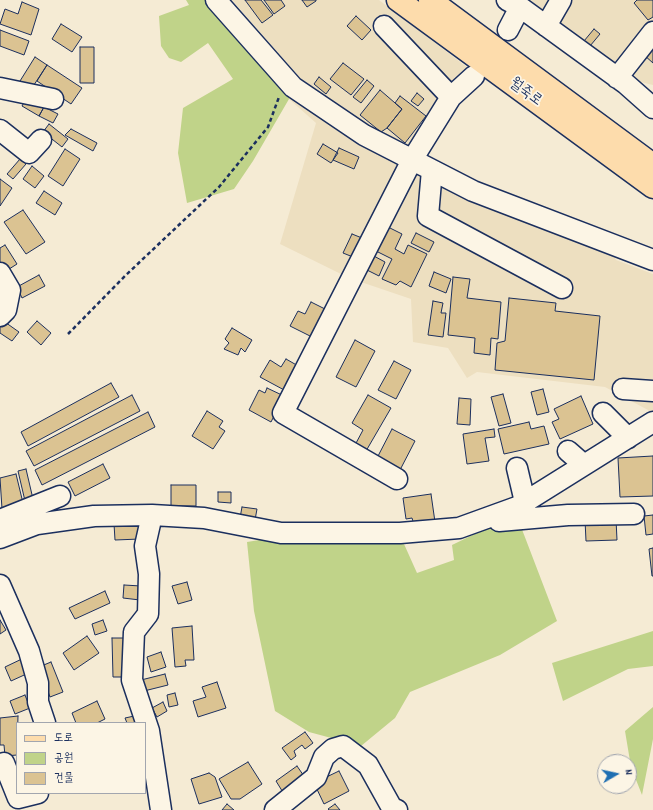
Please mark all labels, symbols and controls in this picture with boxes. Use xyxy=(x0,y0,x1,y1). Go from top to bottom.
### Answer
street label: 월죽로 xyxy=(505,75,545,111)
legend xyxy=(16,722,146,794)
text: 도로 xyxy=(54,730,73,747)
text: 공원 xyxy=(54,750,73,767)
north arrow xyxy=(597,754,637,794)
text: N xyxy=(620,768,636,776)
text: 건물 xyxy=(54,770,73,787)

